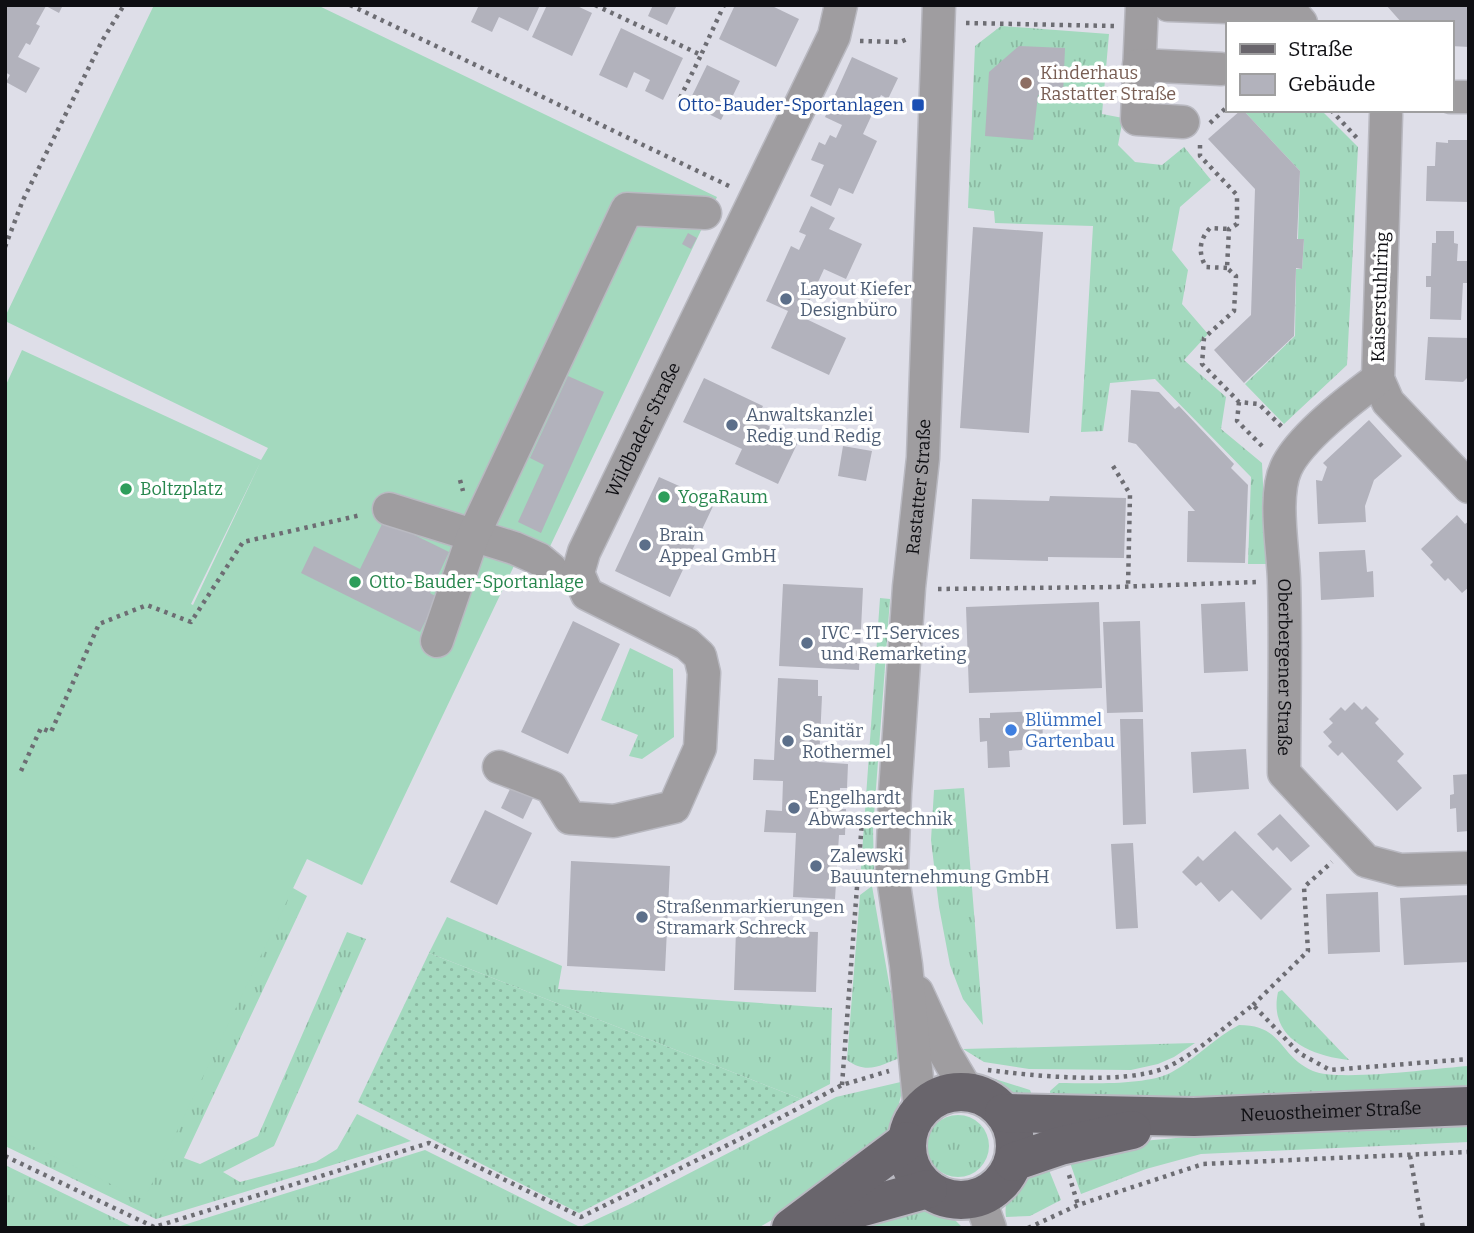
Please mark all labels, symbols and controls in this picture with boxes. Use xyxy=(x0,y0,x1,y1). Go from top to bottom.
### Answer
legend xyxy=(1226,21,1453,112)
text: Straße xyxy=(1288,36,1353,62)
place label: Kinderhaus Rastatter Straße xyxy=(1040,62,1176,105)
text: Gebäude xyxy=(1288,71,1376,97)
marker: Kinderhaus Rastatter Straße xyxy=(1018,75,1034,91)
place label: Otto-Bauder-Sportanlagen xyxy=(678,94,905,116)
marker: Otto-Bauder-Sportanlagen xyxy=(910,97,926,113)
street label: Kaiserstuhlring xyxy=(1367,231,1393,363)
place label: Layout Kiefer Designbüro xyxy=(800,278,911,321)
marker: Layout Kiefer Designbüro xyxy=(778,291,794,307)
street label: Wildbader Straße xyxy=(601,359,685,501)
place label: Anwaltskanzlei Redig und Redig xyxy=(746,404,881,447)
marker: Anwaltskanzlei Redig und Redig xyxy=(724,417,740,433)
street label: Rastatter Straße xyxy=(902,419,935,556)
place label: Boltzplatz xyxy=(140,478,223,500)
marker: Boltzplatz xyxy=(118,481,134,497)
place label: YogaRaum xyxy=(678,486,768,508)
marker: YogaRaum xyxy=(656,489,672,505)
place label: Brain Appeal GmbH xyxy=(659,524,777,567)
marker: Brain Appeal GmbH xyxy=(637,537,653,553)
place label: Otto-Bauder-Sportanlage xyxy=(369,571,584,593)
marker: Otto-Bauder-Sportanlage xyxy=(347,574,363,590)
street label: Oberbergener Straße xyxy=(1273,578,1296,756)
place label: IVC - IT-Services und Remarketing xyxy=(821,622,967,665)
marker: IVC - IT-Services und Remarketing xyxy=(799,635,815,651)
place label: Blümmel Gartenbau xyxy=(1025,709,1115,752)
place label: Sanitär Rothermel xyxy=(802,720,891,763)
marker: Blümmel Gartenbau xyxy=(1003,722,1019,738)
marker: Sanitär Rothermel xyxy=(780,733,796,749)
place label: Engelhardt Abwassertechnik xyxy=(808,787,953,830)
marker: Engelhardt Abwassertechnik xyxy=(786,800,802,816)
place label: Zalewski Bauunternehmung GmbH xyxy=(830,845,1050,888)
marker: Zalewski Bauunternehmung GmbH xyxy=(808,858,824,874)
place label: Straßenmarkierungen Stramark Schreck xyxy=(656,896,845,939)
marker: Straßenmarkierungen Stramark Schreck xyxy=(634,909,650,925)
street label: Neuostheimer Straße xyxy=(1240,1097,1422,1126)

